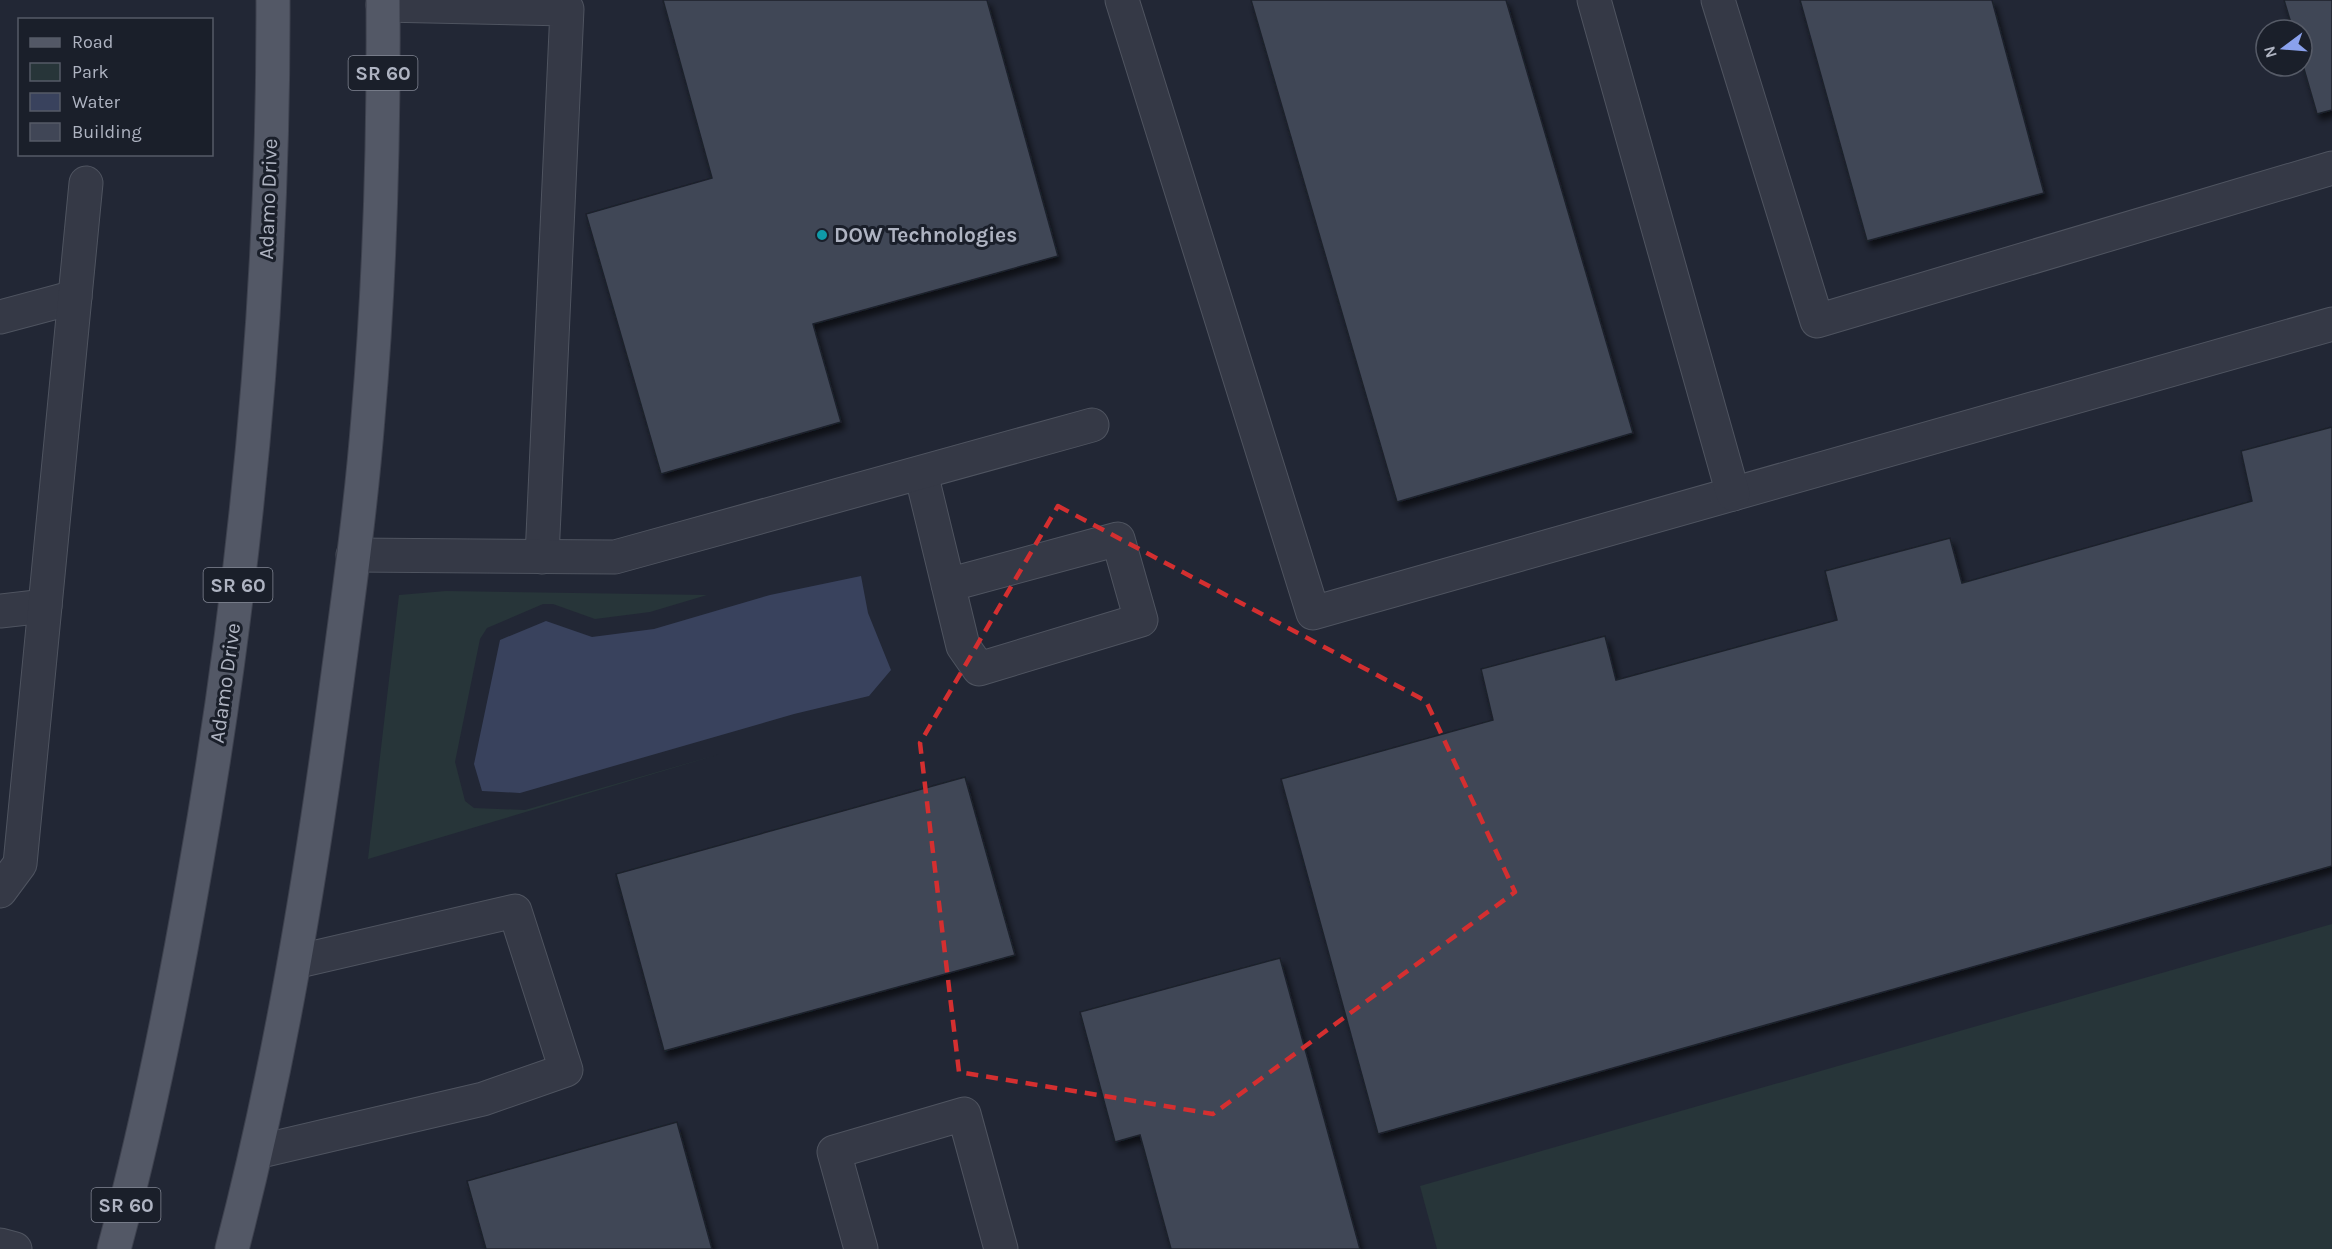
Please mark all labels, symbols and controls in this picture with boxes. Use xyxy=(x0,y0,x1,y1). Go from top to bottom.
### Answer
legend xyxy=(18,18,213,156)
north arrow xyxy=(2254,18,2314,78)
text: Road xyxy=(72,31,113,53)
text: N xyxy=(2259,44,2281,60)
road number: SR 60 xyxy=(348,56,418,90)
text: Park xyxy=(72,61,109,83)
text: Water xyxy=(72,91,120,113)
text: Building xyxy=(72,121,142,143)
street label: Adamo Drive xyxy=(254,138,282,260)
place label: DOW Technologies xyxy=(834,223,1017,247)
marker: DOW Technologies xyxy=(815,228,829,242)
road number: SR 60 xyxy=(204,568,272,602)
street label: Adamo Drive xyxy=(205,621,245,745)
road number: SR 60 xyxy=(92,1188,160,1222)

